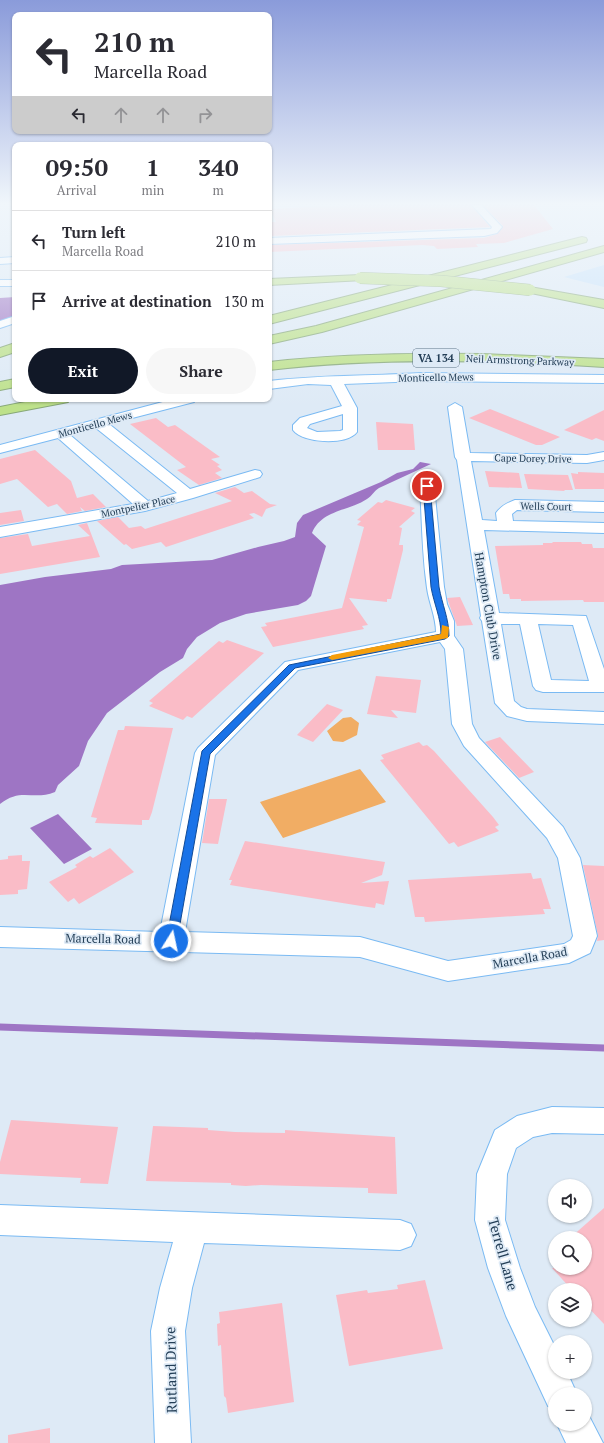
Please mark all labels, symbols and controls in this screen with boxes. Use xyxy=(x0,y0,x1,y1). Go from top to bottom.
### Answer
text: 210 m xyxy=(94,23,175,60)
icon: left xyxy=(28,28,80,80)
text: Marcella Road xyxy=(94,59,207,83)
icon: left xyxy=(68,104,90,126)
icon: ahead xyxy=(110,104,132,126)
icon: ahead xyxy=(152,104,174,126)
icon: right xyxy=(194,104,216,126)
text: 09:50 xyxy=(45,151,108,183)
text: 1 xyxy=(146,151,160,183)
text: 340 xyxy=(198,151,238,183)
text: Arrival xyxy=(57,181,97,199)
text: min xyxy=(141,181,164,199)
text: m xyxy=(213,181,224,199)
text: Turn left xyxy=(62,222,126,242)
icon: left xyxy=(28,230,50,252)
text: 210 m xyxy=(215,231,256,251)
text: Marcella Road xyxy=(62,242,144,260)
icon: arrive xyxy=(28,290,50,312)
text: Arrive at destination xyxy=(62,291,212,311)
text: 130 m xyxy=(224,291,264,311)
button: Exit xyxy=(28,348,138,394)
button: Share xyxy=(146,348,256,394)
road number: VA 134 xyxy=(413,349,459,367)
street label: Neil Armstrong Parkway xyxy=(466,352,575,369)
street label: Monticello Mews xyxy=(398,370,474,385)
street label: Monticello Mews xyxy=(57,408,133,441)
street label: Cape Dorey Drive xyxy=(494,451,572,466)
pin xyxy=(410,469,444,503)
icon: arrive xyxy=(416,475,438,497)
street label: Montpelier Place xyxy=(100,492,176,521)
street label: Wells Court xyxy=(520,500,572,513)
street label: Hampton Club Drive xyxy=(472,551,505,661)
position arrow xyxy=(150,920,192,962)
street label: Marcella Road xyxy=(65,930,141,947)
street label: Marcella Road xyxy=(491,944,569,971)
map controls xyxy=(548,1179,592,1431)
button: sound xyxy=(548,1179,592,1223)
street label: Terrell Lane xyxy=(484,1215,523,1292)
button: search xyxy=(548,1231,592,1275)
button: layers xyxy=(548,1283,592,1327)
street label: Rutland Drive xyxy=(160,1327,181,1413)
button: + xyxy=(548,1335,592,1379)
button: − xyxy=(548,1387,592,1431)

